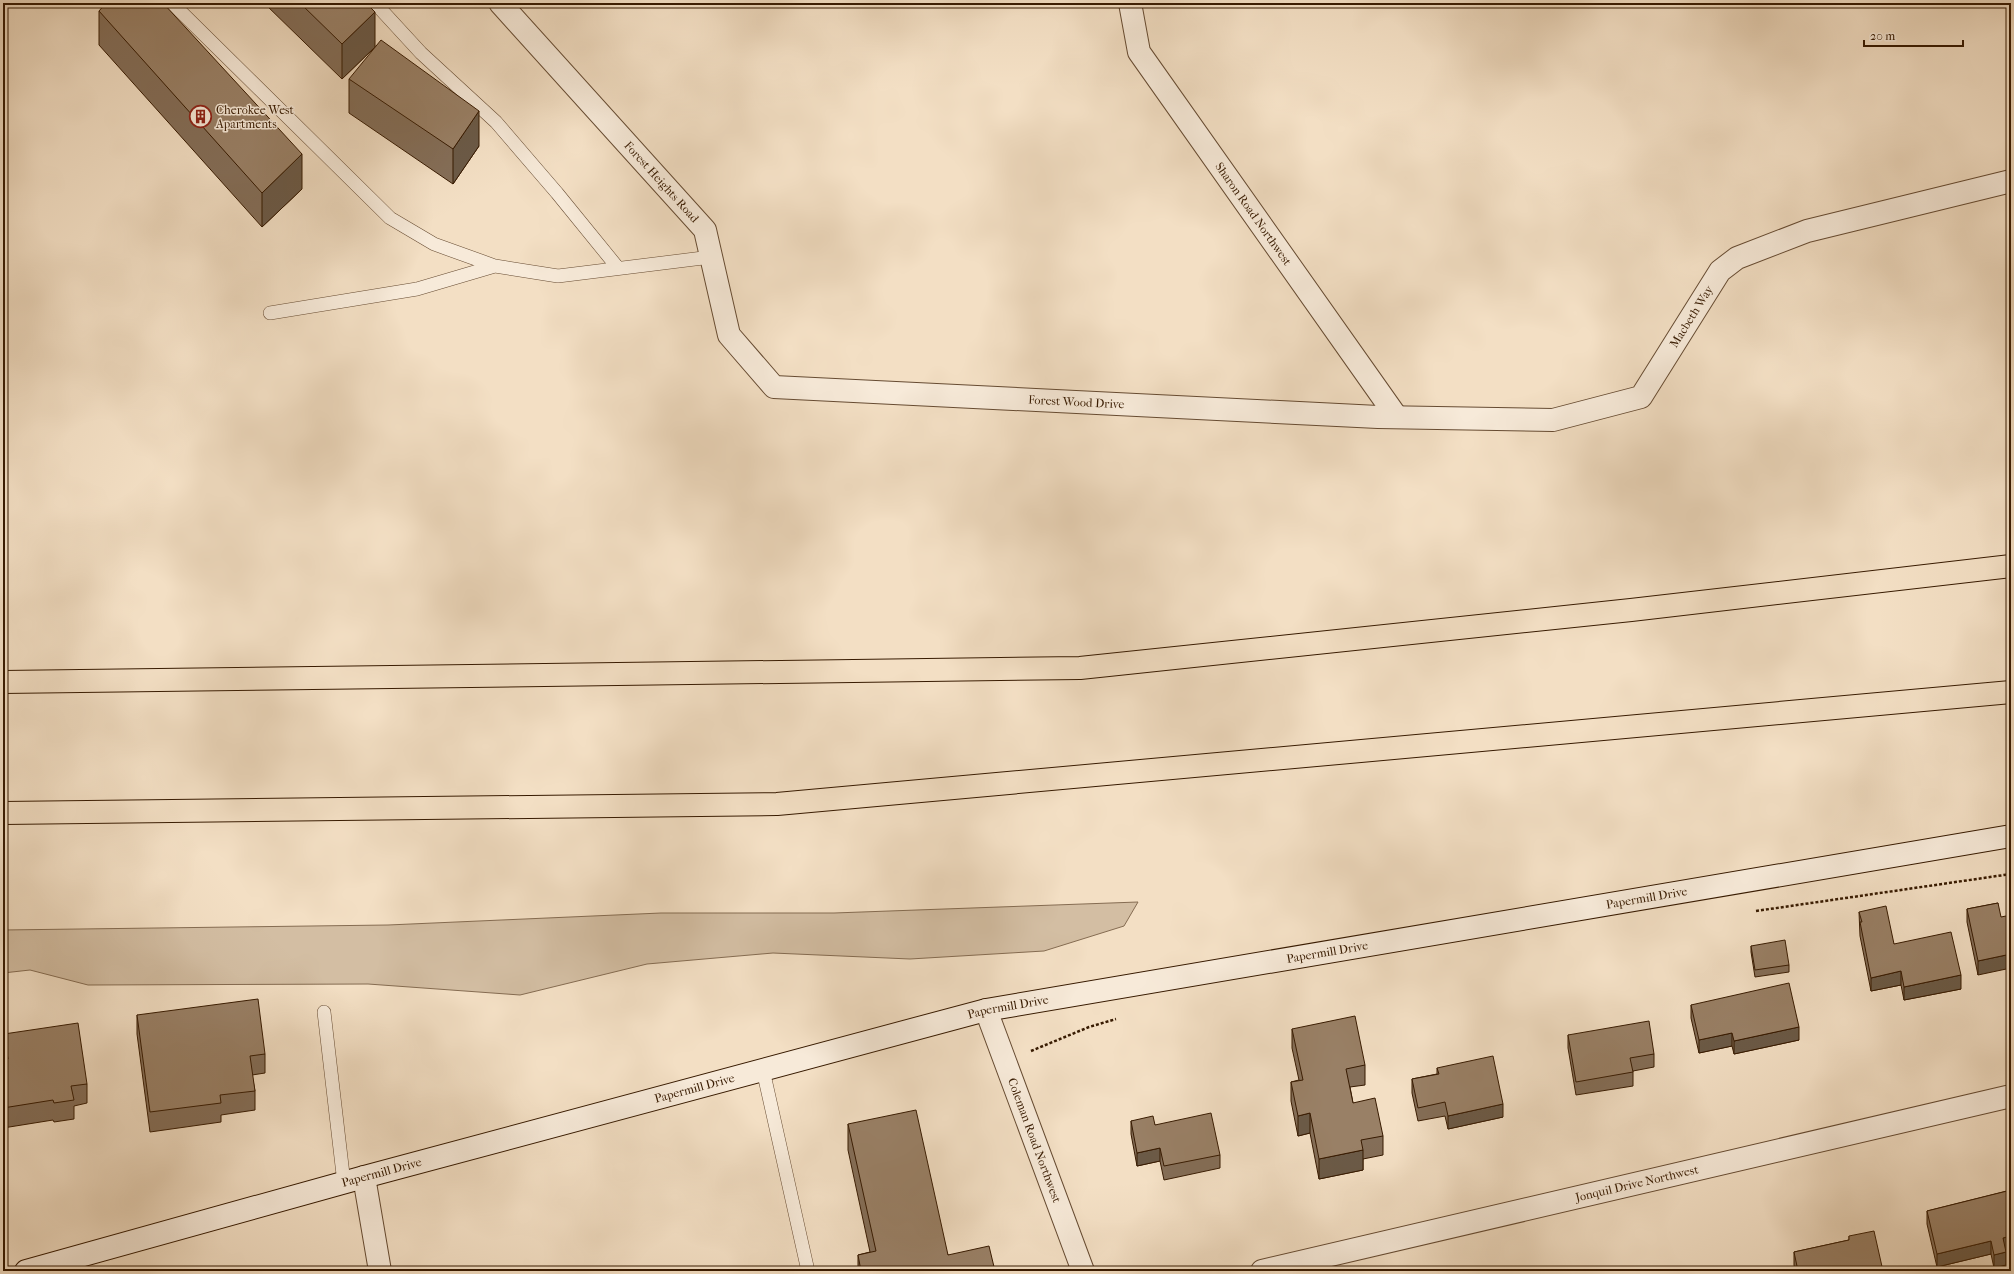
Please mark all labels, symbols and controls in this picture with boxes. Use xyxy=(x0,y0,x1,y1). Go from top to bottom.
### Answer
scale bar xyxy=(1864,22,1963,48)
text: 20 m xyxy=(1870,29,1895,43)
place label: Cherokee West Apartments xyxy=(215,103,295,131)
building icon: Cherokee West Apartments xyxy=(187,104,213,130)
street label: Forest Heights Road xyxy=(621,138,702,226)
street label: Sharon Road Northwest xyxy=(1212,160,1295,269)
street label: Macbeth Way xyxy=(1667,283,1716,350)
street label: Forest Wood Drive xyxy=(1028,393,1125,411)
street label: Papermill Drive xyxy=(1605,884,1689,912)
street label: Papermill Drive xyxy=(1285,938,1369,966)
street label: Papermill Drive xyxy=(966,992,1050,1022)
street label: Papermill Drive xyxy=(653,1071,736,1106)
street label: Coleman Road Northwest xyxy=(1005,1076,1064,1205)
street label: Papermill Drive xyxy=(340,1155,423,1190)
street label: Jonquil Drive Northwest xyxy=(1573,1162,1700,1205)

